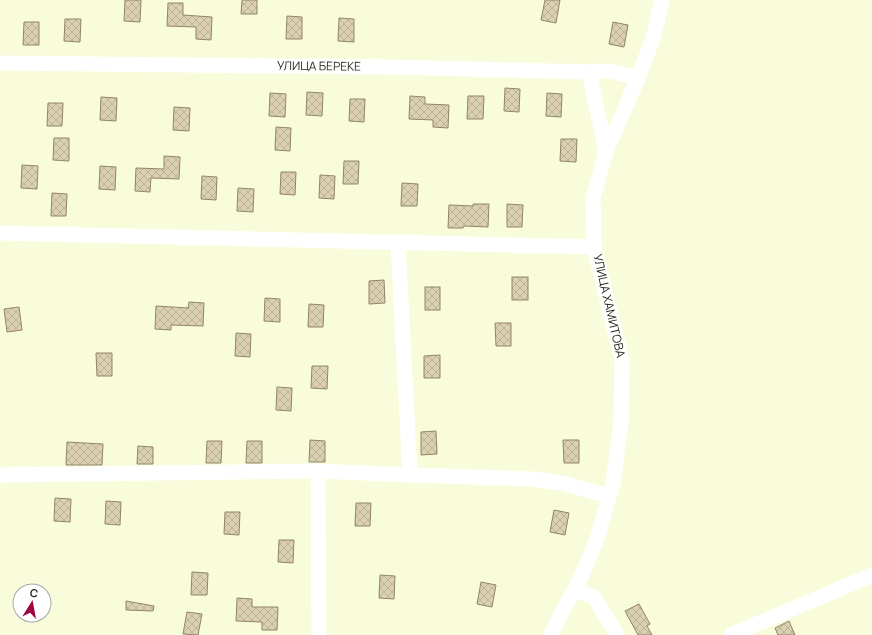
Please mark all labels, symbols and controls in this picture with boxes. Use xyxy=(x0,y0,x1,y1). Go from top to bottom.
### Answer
street label: УЛИЦА БЕРЕКЕ xyxy=(277,57,361,75)
street label: УЛИЦА ХАМИТОВА xyxy=(589,252,630,360)
north arrow xyxy=(12,583,52,623)
text: С xyxy=(29,585,39,601)

